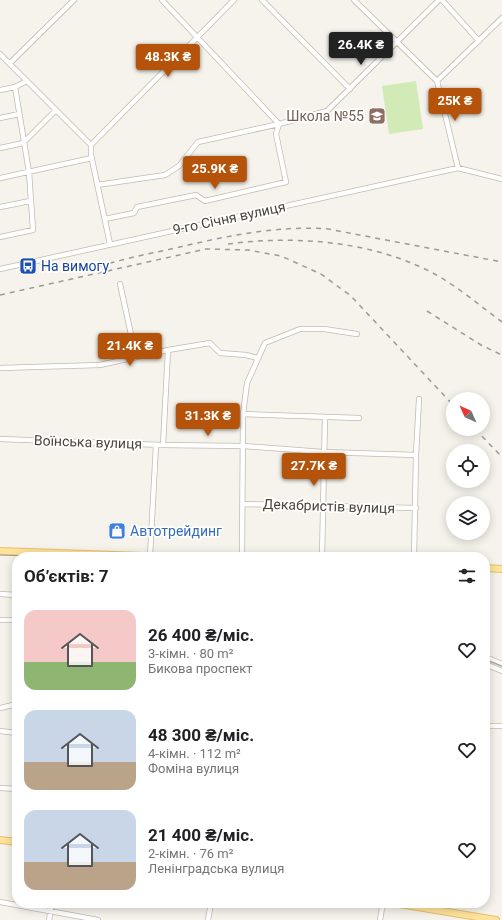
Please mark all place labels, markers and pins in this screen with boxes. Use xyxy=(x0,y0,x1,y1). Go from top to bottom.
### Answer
pin: 26.4K ₴ xyxy=(324,32,398,66)
pin: 48.3K ₴ xyxy=(131,44,205,78)
pin: 25K ₴ xyxy=(427,88,483,122)
school or university icon: Школа №55 xyxy=(367,106,387,126)
place label: Школа №55 xyxy=(286,108,364,124)
pin: 25.9K ₴ xyxy=(178,156,252,190)
bus stop icon: На вимогу xyxy=(18,256,38,276)
place label: На вимогу xyxy=(41,258,109,274)
pin: 21.4K ₴ xyxy=(93,333,167,367)
pin: 31.3K ₴ xyxy=(171,403,245,437)
pin: 27.7K ₴ xyxy=(277,453,351,487)
shop icon: Автотрейдинг xyxy=(107,521,127,541)
place label: Автотрейдинг xyxy=(130,523,222,539)

